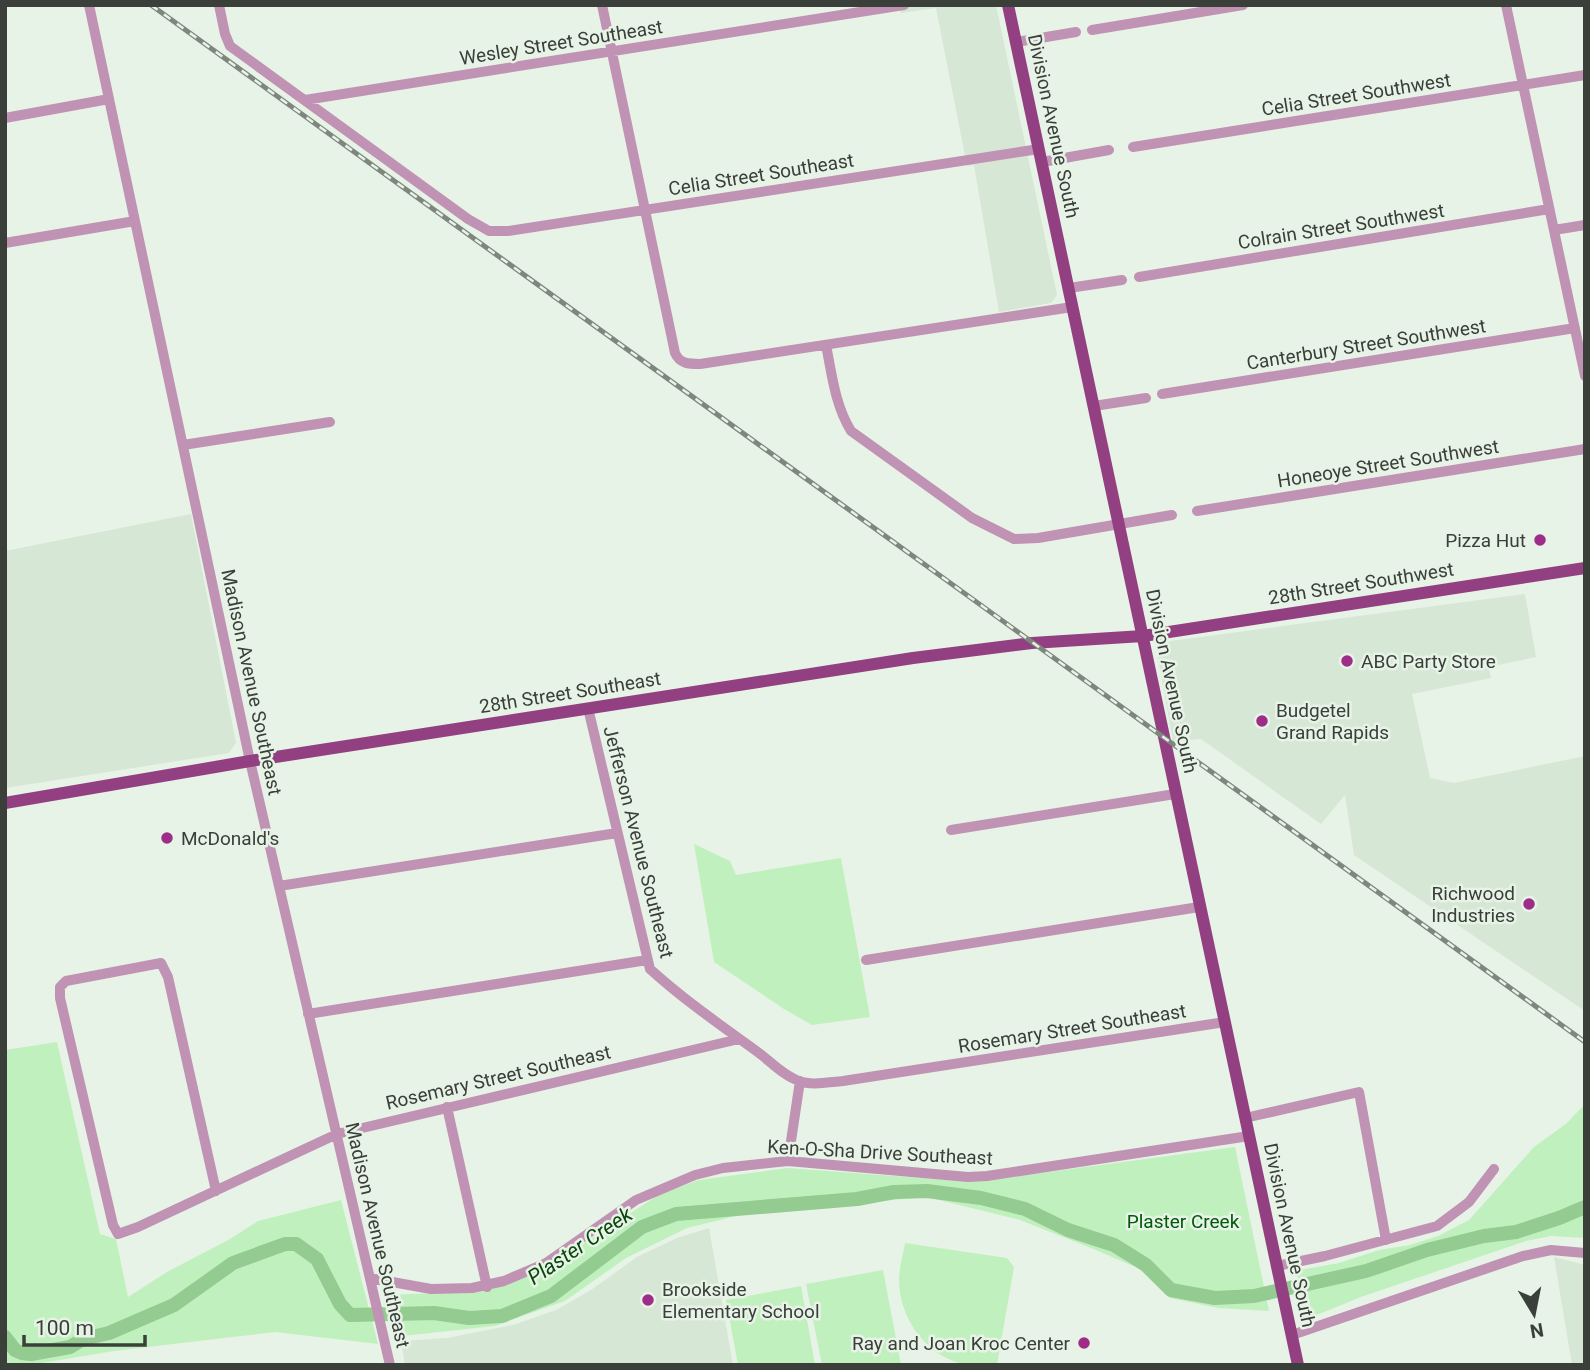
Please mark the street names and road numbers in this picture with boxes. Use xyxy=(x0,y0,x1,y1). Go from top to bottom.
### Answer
street label: Wesley Street Southeast xyxy=(458,15,664,70)
street label: Division Avenue South xyxy=(1023,32,1084,220)
street label: Celia Street Southwest xyxy=(1260,68,1452,121)
street label: Celia Street Southeast xyxy=(667,148,855,201)
street label: Colrain Street Southwest xyxy=(1236,199,1446,254)
street label: Canterbury Street Southwest xyxy=(1245,314,1487,375)
street label: Honeoye Street Southwest xyxy=(1276,435,1500,492)
street label: 28th Street Southwest xyxy=(1267,557,1455,609)
street label: Madison Avenue Southeast xyxy=(216,567,287,797)
street label: Division Avenue South xyxy=(1141,587,1202,775)
street label: 28th Street Southeast xyxy=(478,667,662,718)
street label: Jefferson Avenue Southeast xyxy=(599,724,679,961)
street label: Rosemary Street Southeast xyxy=(957,999,1188,1058)
street label: Rosemary Street Southeast xyxy=(383,1040,613,1115)
street label: Madison Avenue Southeast xyxy=(340,1120,415,1350)
street label: Ken-O-Sha Drive Southeast xyxy=(767,1135,993,1170)
street label: Division Avenue South xyxy=(1259,1141,1320,1329)

